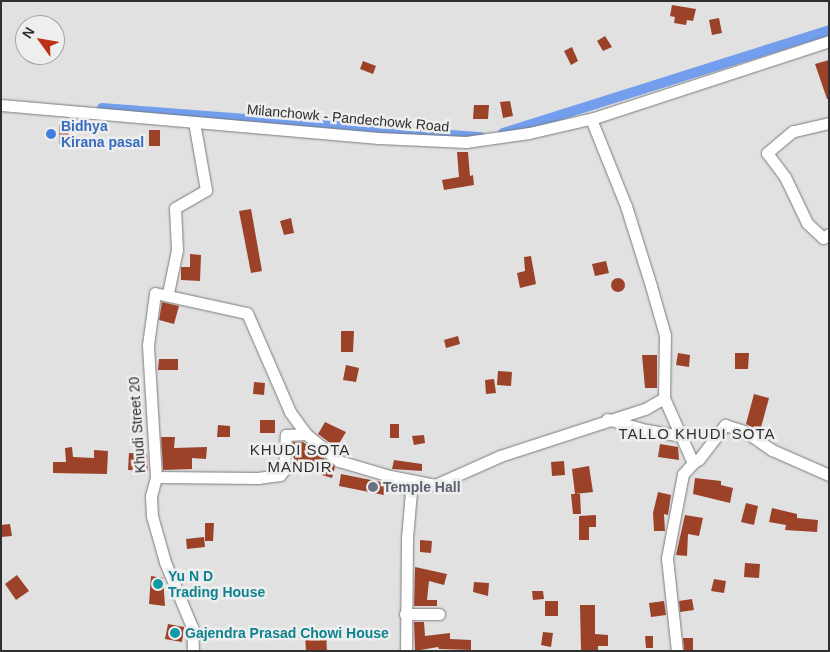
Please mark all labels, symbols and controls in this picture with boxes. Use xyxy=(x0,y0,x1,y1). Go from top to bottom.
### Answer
north arrow xyxy=(15,15,65,65)
text: N xyxy=(19,24,38,41)
street label: Milanchowk - Pandechowk Road xyxy=(246,101,450,135)
place label: Bidhya Kirana pasal xyxy=(61,118,144,150)
marker: Bidhya Kirana pasal xyxy=(45,128,57,140)
street label: Khudi Street 20 xyxy=(125,376,149,474)
district label: TALLO KHUDI SOTA xyxy=(616,425,778,443)
district label: KHUDI SOTA MANDIR xyxy=(248,440,352,475)
place label: Temple Hall xyxy=(383,479,461,495)
marker: Temple Hall xyxy=(367,481,379,493)
place label: Yu N D Trading House xyxy=(168,568,265,600)
marker: Yu N D Trading House xyxy=(152,578,164,590)
place label: Gajendra Prasad Chowi House xyxy=(185,625,389,641)
marker: Gajendra Prasad Chowi House xyxy=(169,627,181,639)

